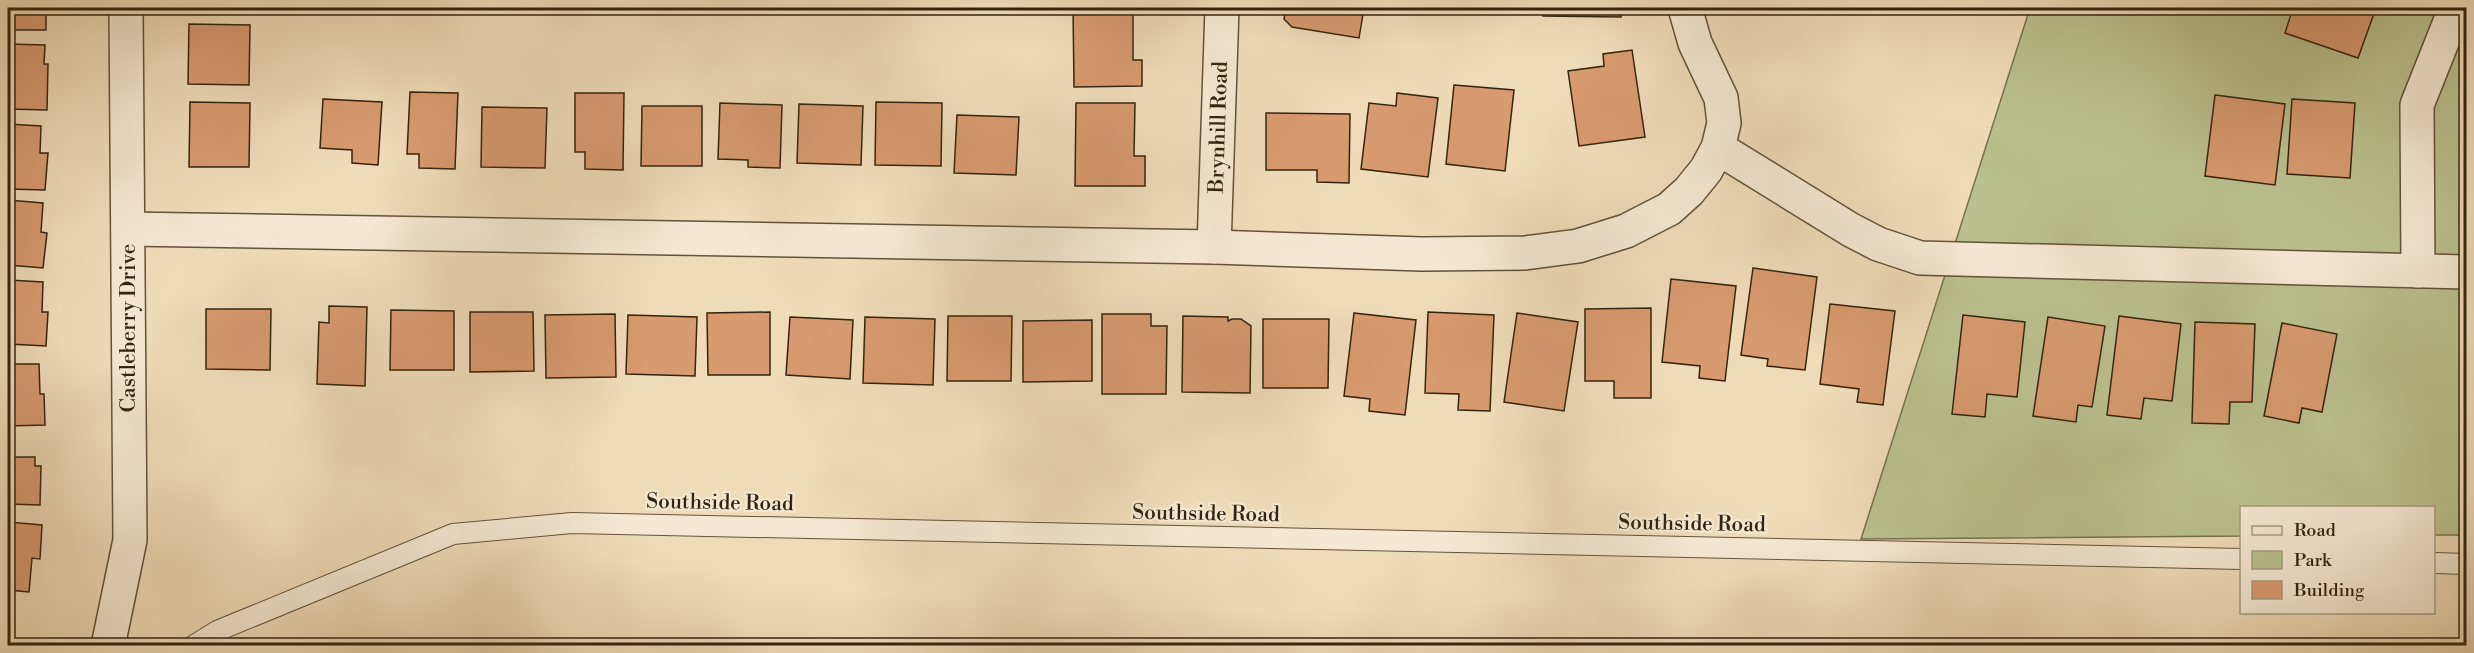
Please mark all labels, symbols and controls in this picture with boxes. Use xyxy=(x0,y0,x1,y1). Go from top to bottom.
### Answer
street label: Brynhill Road xyxy=(1204,60,1234,195)
street label: Castleberry Drive xyxy=(116,244,142,412)
street label: Southside Road xyxy=(646,489,794,517)
street label: Southside Road xyxy=(1132,500,1280,528)
legend xyxy=(2240,506,2435,614)
street label: Southside Road xyxy=(1618,510,1766,538)
text: Road xyxy=(2294,519,2337,542)
text: Park xyxy=(2294,549,2333,572)
text: Building xyxy=(2293,579,2365,602)

